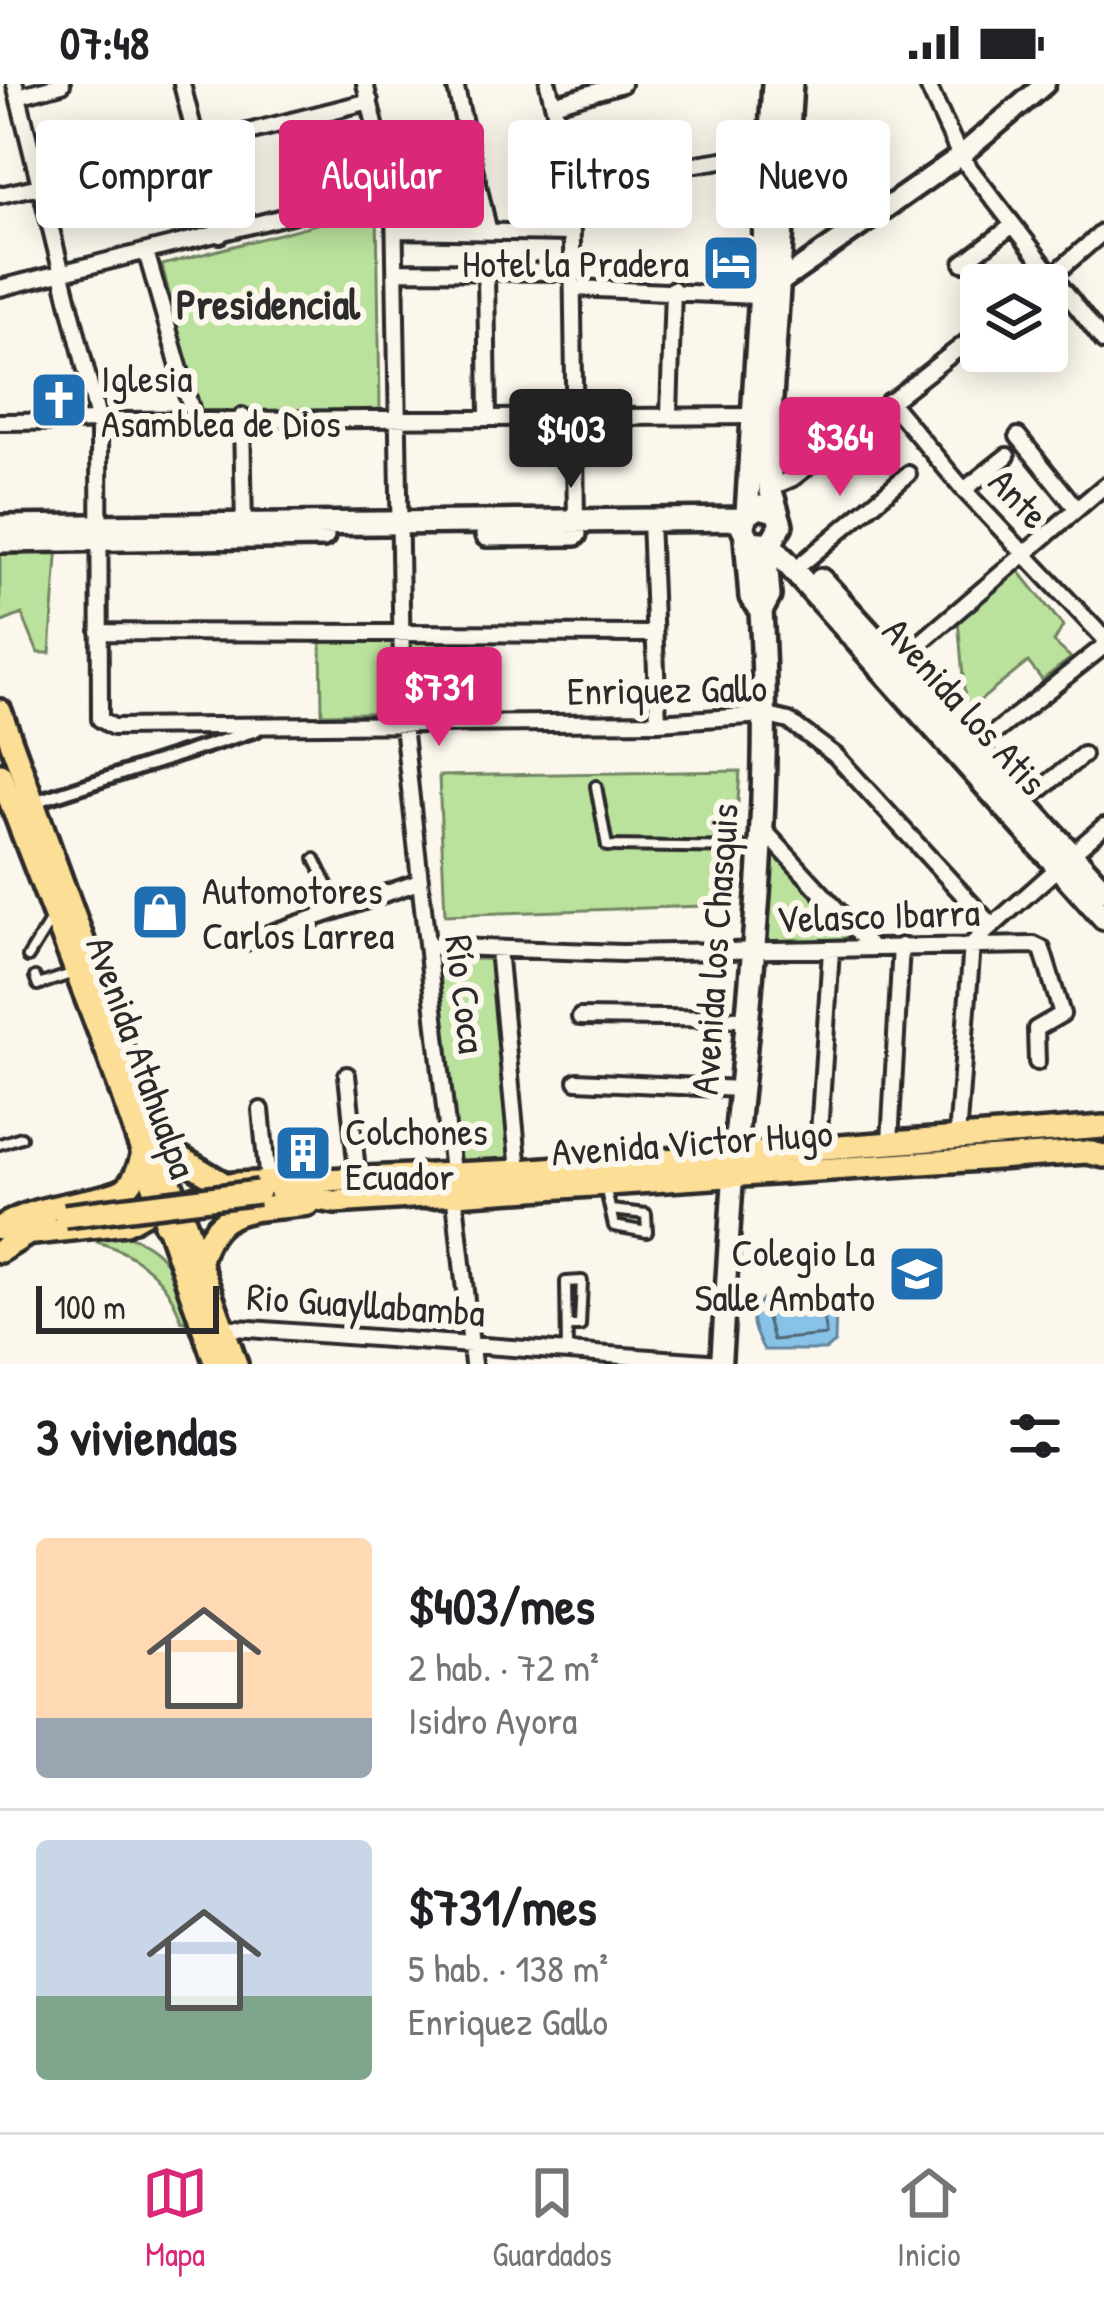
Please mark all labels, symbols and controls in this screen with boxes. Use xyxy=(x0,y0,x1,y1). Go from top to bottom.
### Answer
text: 07:48 xyxy=(60,12,149,73)
chip: Comprar xyxy=(36,120,255,228)
chip: Alquilar xyxy=(279,120,484,228)
chip: Filtros xyxy=(508,120,692,228)
chip: Nuevo xyxy=(716,120,890,228)
hotel icon: Hotel la Pradera xyxy=(700,232,762,294)
place label: Hotel la Pradera xyxy=(462,236,689,289)
map controls xyxy=(960,264,1068,372)
button: layers xyxy=(960,264,1068,372)
district label: Presidencial xyxy=(176,275,361,332)
place label: Iglesia Asamblea de Dios xyxy=(101,351,341,449)
church icon: Iglesia Asamblea de Dios xyxy=(28,369,90,431)
pin: $403 xyxy=(500,389,642,491)
pin: $364 xyxy=(769,397,911,499)
text: $403 xyxy=(536,401,606,454)
text: $364 xyxy=(806,409,874,462)
street label: Ante xyxy=(978,456,1061,540)
street label: Avenida los Atis xyxy=(871,605,1059,806)
pin: $731 xyxy=(368,647,510,749)
text: $731 xyxy=(404,659,474,712)
street label: Enriquez Gallo xyxy=(567,660,767,717)
street label: Avenida los Chasquis xyxy=(677,802,750,1096)
place label: Automotores Carlos Larrea xyxy=(202,863,394,961)
shop icon: Automotores Carlos Larrea xyxy=(129,881,191,943)
street label: Velasco Ibarra xyxy=(775,884,981,945)
street label: Avenida Atahualpa xyxy=(74,929,211,1185)
street label: Río Coca xyxy=(433,932,500,1056)
place label: Colchones Ecuador xyxy=(345,1104,488,1202)
street label: Avenida Victor Hugo xyxy=(550,1105,834,1178)
building icon: Colchones Ecuador xyxy=(272,1122,334,1184)
place label: Colegio La Salle Ambato xyxy=(694,1225,875,1323)
school or university icon: Colegio La Salle Ambato xyxy=(886,1243,948,1305)
street label: Rio Guayllabamba xyxy=(245,1269,487,1338)
scale bar xyxy=(36,1280,219,1333)
text: 100 m xyxy=(54,1285,126,1329)
text: 3 viviendas xyxy=(36,1402,237,1471)
icon: filters xyxy=(1002,1403,1068,1469)
text: $403/mes xyxy=(408,1571,595,1640)
icon: home xyxy=(132,1586,276,1730)
text: 2 hab. · 72 m² xyxy=(408,1640,599,1693)
text: Isidro Ayora xyxy=(408,1693,577,1746)
text: $731/mes xyxy=(408,1872,597,1941)
icon: home xyxy=(132,1888,276,2032)
text: 5 hab. · 138 m² xyxy=(408,1941,608,1994)
text: Enriquez Gallo xyxy=(408,1994,608,2047)
tab: Mapa xyxy=(142,2160,208,2276)
tab: Guardados xyxy=(492,2160,612,2276)
tab: Inicio xyxy=(896,2160,962,2276)

